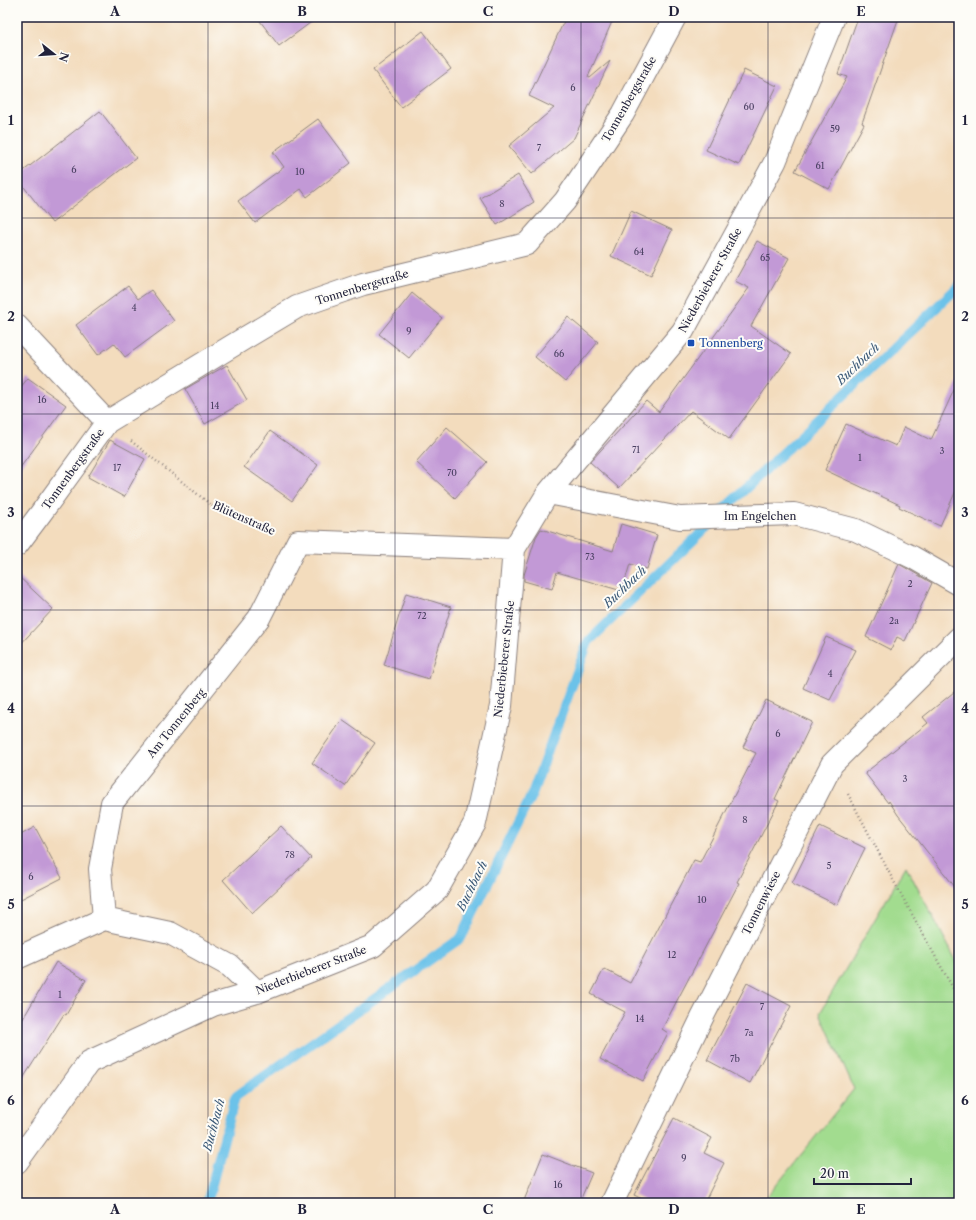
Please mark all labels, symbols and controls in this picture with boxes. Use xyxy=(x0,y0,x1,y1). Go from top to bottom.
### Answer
text: A xyxy=(109,3,121,19)
text: B xyxy=(297,3,307,19)
text: C xyxy=(483,3,493,19)
text: D xyxy=(668,3,680,19)
text: E xyxy=(856,3,866,19)
north arrow xyxy=(34,34,74,74)
text: N xyxy=(55,50,72,64)
street label: Tonnenbergstraße xyxy=(599,54,659,144)
house number: 6 xyxy=(570,82,576,93)
house number: 60 xyxy=(744,101,755,112)
text: 1 xyxy=(8,112,14,128)
text: 1 xyxy=(962,112,968,128)
house number: 59 xyxy=(830,123,840,134)
house number: 7 xyxy=(537,142,542,153)
house number: 61 xyxy=(815,160,825,171)
house number: 6 xyxy=(71,164,77,175)
house number: 10 xyxy=(295,166,305,177)
house number: 8 xyxy=(499,198,505,209)
street label: Niederbieberer Straße xyxy=(675,225,745,335)
house number: 64 xyxy=(634,246,644,257)
house number: 65 xyxy=(760,252,770,263)
street label: Tonnenbergstraße xyxy=(314,266,410,308)
house number: 4 xyxy=(131,302,137,313)
text: 2 xyxy=(7,308,15,324)
text: 2 xyxy=(961,308,969,324)
house number: 9 xyxy=(406,325,412,336)
place label: Tonnenberg xyxy=(699,336,763,350)
marker: Tonnenberg xyxy=(686,338,696,348)
water label: Buchbach xyxy=(832,339,882,388)
house number: 66 xyxy=(554,348,564,359)
house number: 16 xyxy=(37,394,47,405)
house number: 14 xyxy=(211,400,220,411)
street label: Tonnenbergstraße xyxy=(39,426,107,512)
house number: 71 xyxy=(632,444,640,455)
house number: 3 xyxy=(940,445,945,456)
house number: 1 xyxy=(858,452,862,463)
house number: 17 xyxy=(113,462,122,473)
house number: 70 xyxy=(447,467,457,478)
street label: Blütenstraße xyxy=(210,498,278,538)
text: 3 xyxy=(7,504,15,520)
text: 3 xyxy=(961,504,969,520)
street label: Im Engelchen xyxy=(724,509,796,523)
house number: 73 xyxy=(585,551,595,562)
water label: Buchbach xyxy=(599,562,649,611)
house number: 2 xyxy=(907,578,913,589)
street label: Niederbieberer Straße xyxy=(491,600,517,718)
house number: 72 xyxy=(417,610,427,621)
house number: 2a xyxy=(889,615,899,626)
house number: 4 xyxy=(827,668,833,679)
street label: Am Tonnenberg xyxy=(143,685,208,761)
text: 4 xyxy=(7,700,15,716)
text: 4 xyxy=(961,700,969,716)
house number: 6 xyxy=(775,728,781,739)
house number: 3 xyxy=(903,773,908,784)
house number: 8 xyxy=(742,814,748,825)
house number: 78 xyxy=(285,849,295,860)
water label: Buchbach xyxy=(453,858,490,914)
house number: 5 xyxy=(827,860,832,871)
street label: Tonnenwiese xyxy=(739,869,783,937)
house number: 6 xyxy=(28,871,34,882)
house number: 10 xyxy=(697,894,707,905)
text: 5 xyxy=(7,896,15,912)
text: 5 xyxy=(961,896,969,912)
street label: Niederbieberer Straße xyxy=(254,942,368,998)
house number: 12 xyxy=(668,949,676,960)
house number: 1 xyxy=(58,989,62,1000)
house number: 7 xyxy=(760,1001,765,1012)
house number: 14 xyxy=(636,1013,645,1024)
house number: 7a xyxy=(744,1027,754,1038)
house number: 7b xyxy=(730,1053,740,1064)
text: 6 xyxy=(7,1092,15,1108)
text: 6 xyxy=(961,1092,969,1108)
water label: Buchbach xyxy=(199,1097,228,1154)
house number: 9 xyxy=(681,1152,687,1163)
scale bar xyxy=(814,1160,911,1186)
text: 20 m xyxy=(820,1166,849,1181)
house number: 16 xyxy=(553,1179,563,1190)
text: A xyxy=(109,1201,121,1217)
text: B xyxy=(297,1201,307,1217)
text: C xyxy=(483,1201,493,1217)
text: D xyxy=(668,1201,680,1217)
text: E xyxy=(856,1201,866,1217)

